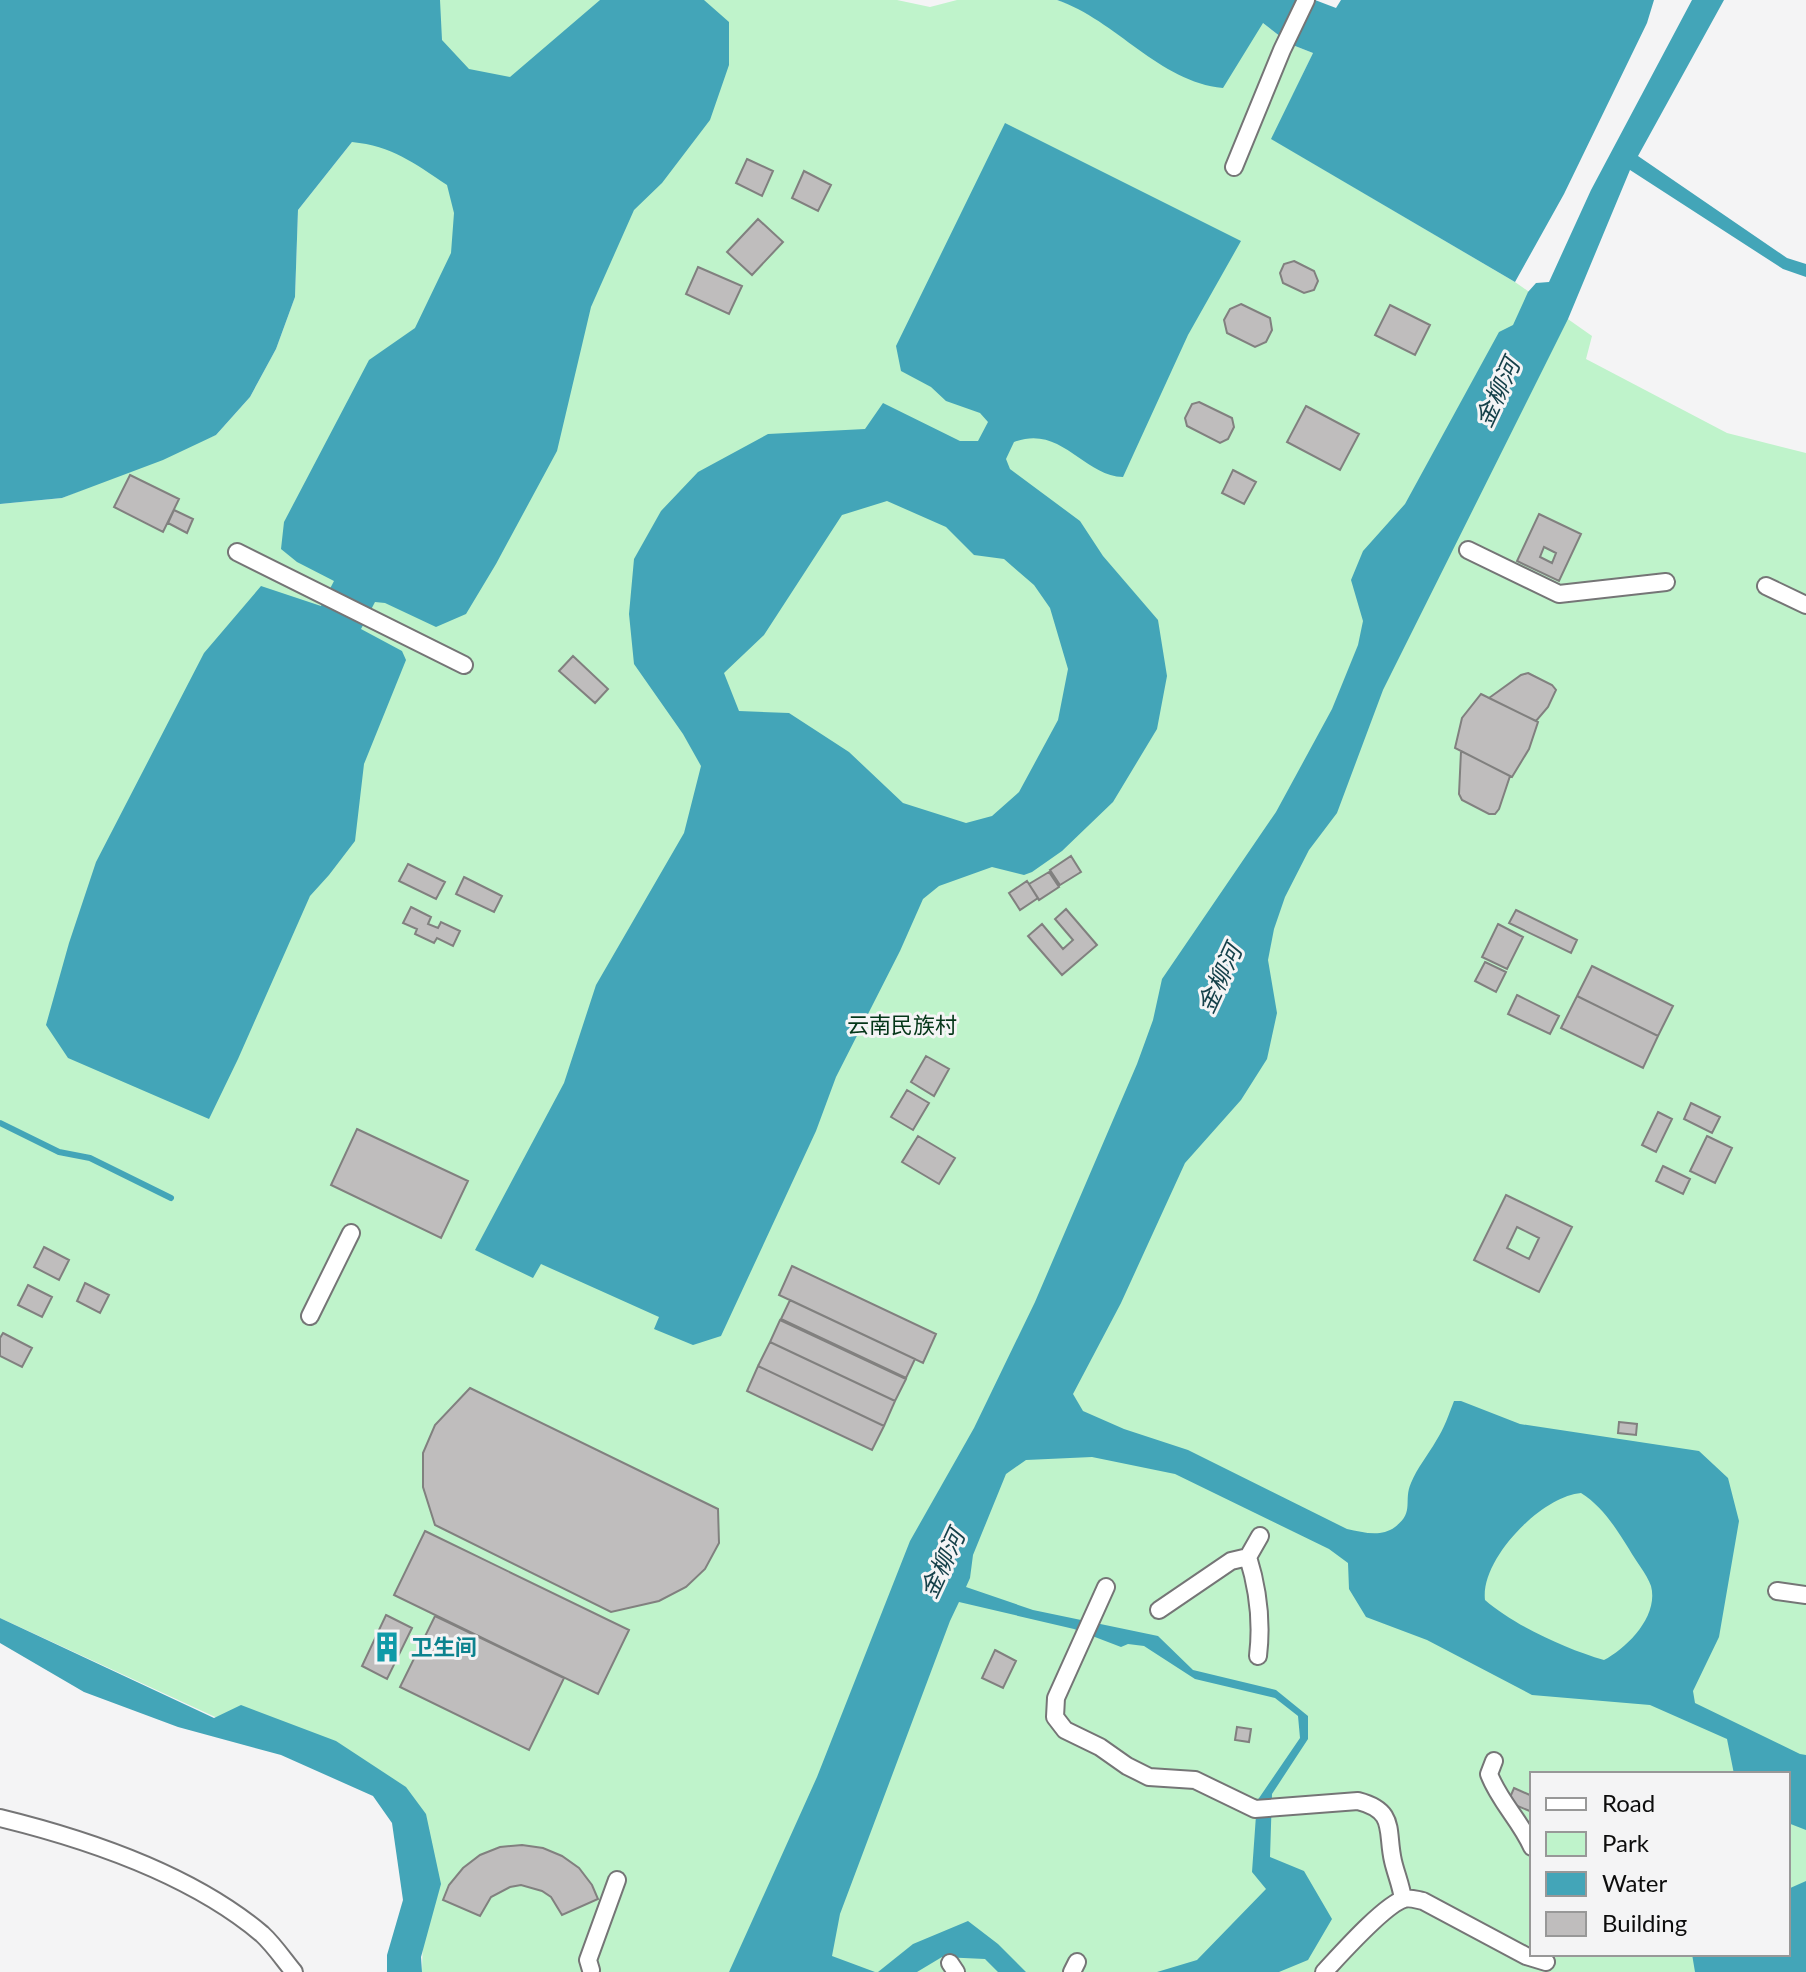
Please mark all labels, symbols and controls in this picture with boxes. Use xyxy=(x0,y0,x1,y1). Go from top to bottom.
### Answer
water label: 金柳河 xyxy=(1468,350,1527,431)
water label: 金柳河 xyxy=(1190,936,1249,1017)
park label: 云南民族村 xyxy=(847,1011,957,1038)
water label: 金柳河 xyxy=(913,1521,972,1602)
building icon: 卫生间 xyxy=(370,1630,404,1664)
place label: 卫生间 xyxy=(411,1633,477,1660)
legend xyxy=(1530,1772,1790,1956)
text: Road xyxy=(1602,1788,1655,1817)
text: Park xyxy=(1602,1828,1650,1857)
text: Water xyxy=(1602,1868,1667,1897)
text: Building xyxy=(1602,1908,1687,1937)

